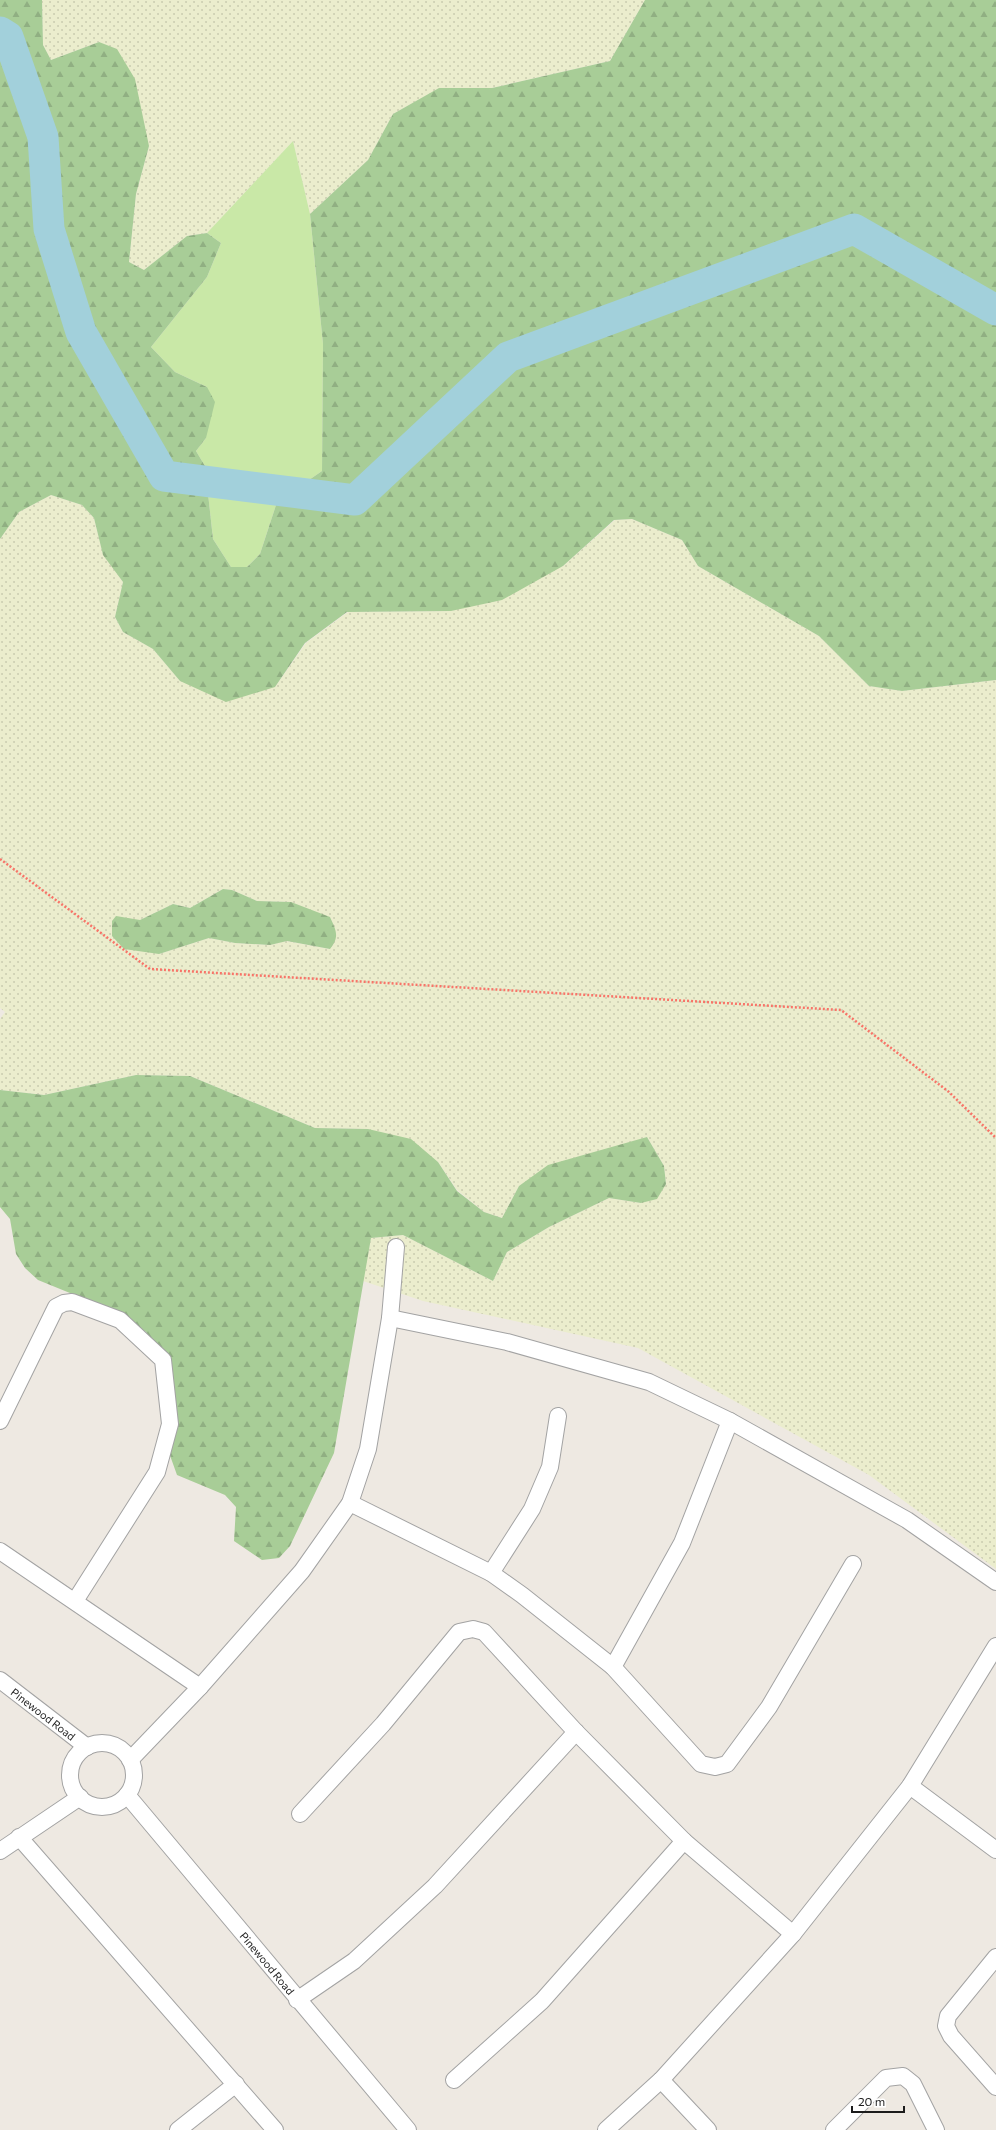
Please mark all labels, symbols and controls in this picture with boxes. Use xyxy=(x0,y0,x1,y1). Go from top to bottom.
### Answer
street label: Pinewood Road xyxy=(9,1685,78,1742)
street label: Pinewood Road xyxy=(238,1929,298,1997)
scale bar xyxy=(852,2088,904,2114)
text: 20 m xyxy=(858,2094,885,2108)

